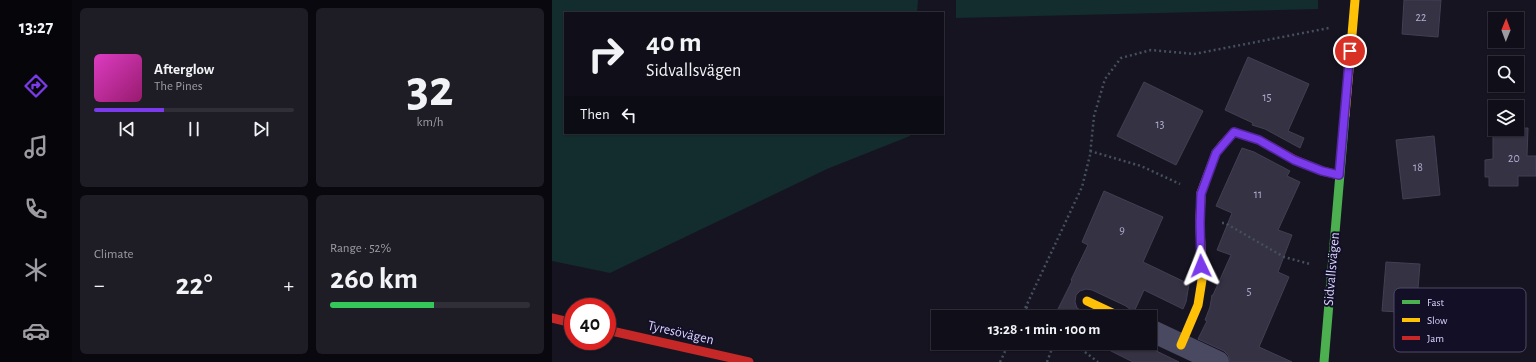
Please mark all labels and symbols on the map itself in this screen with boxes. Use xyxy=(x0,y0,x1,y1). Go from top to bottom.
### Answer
house number: 22 xyxy=(1416,11,1427,23)
north arrow xyxy=(1488,12,1524,48)
pin xyxy=(1333,34,1367,68)
house number: 15 xyxy=(1262,91,1272,103)
house number: 13 xyxy=(1155,118,1165,130)
house number: 20 xyxy=(1508,152,1520,164)
house number: 18 xyxy=(1413,161,1423,173)
house number: 11 xyxy=(1254,188,1262,200)
house number: 9 xyxy=(1119,224,1125,236)
street label: Sidvallsvägen xyxy=(1322,232,1342,307)
position arrow xyxy=(1180,245,1222,287)
house number: 5 xyxy=(1246,285,1252,297)
legend xyxy=(1394,288,1526,352)
text: Fast xyxy=(1427,297,1445,308)
speed limit sign: 40 xyxy=(564,298,616,350)
text: Slow xyxy=(1427,315,1448,326)
street label: Tyresövägen xyxy=(646,319,715,347)
text: Jam xyxy=(1427,333,1444,344)

